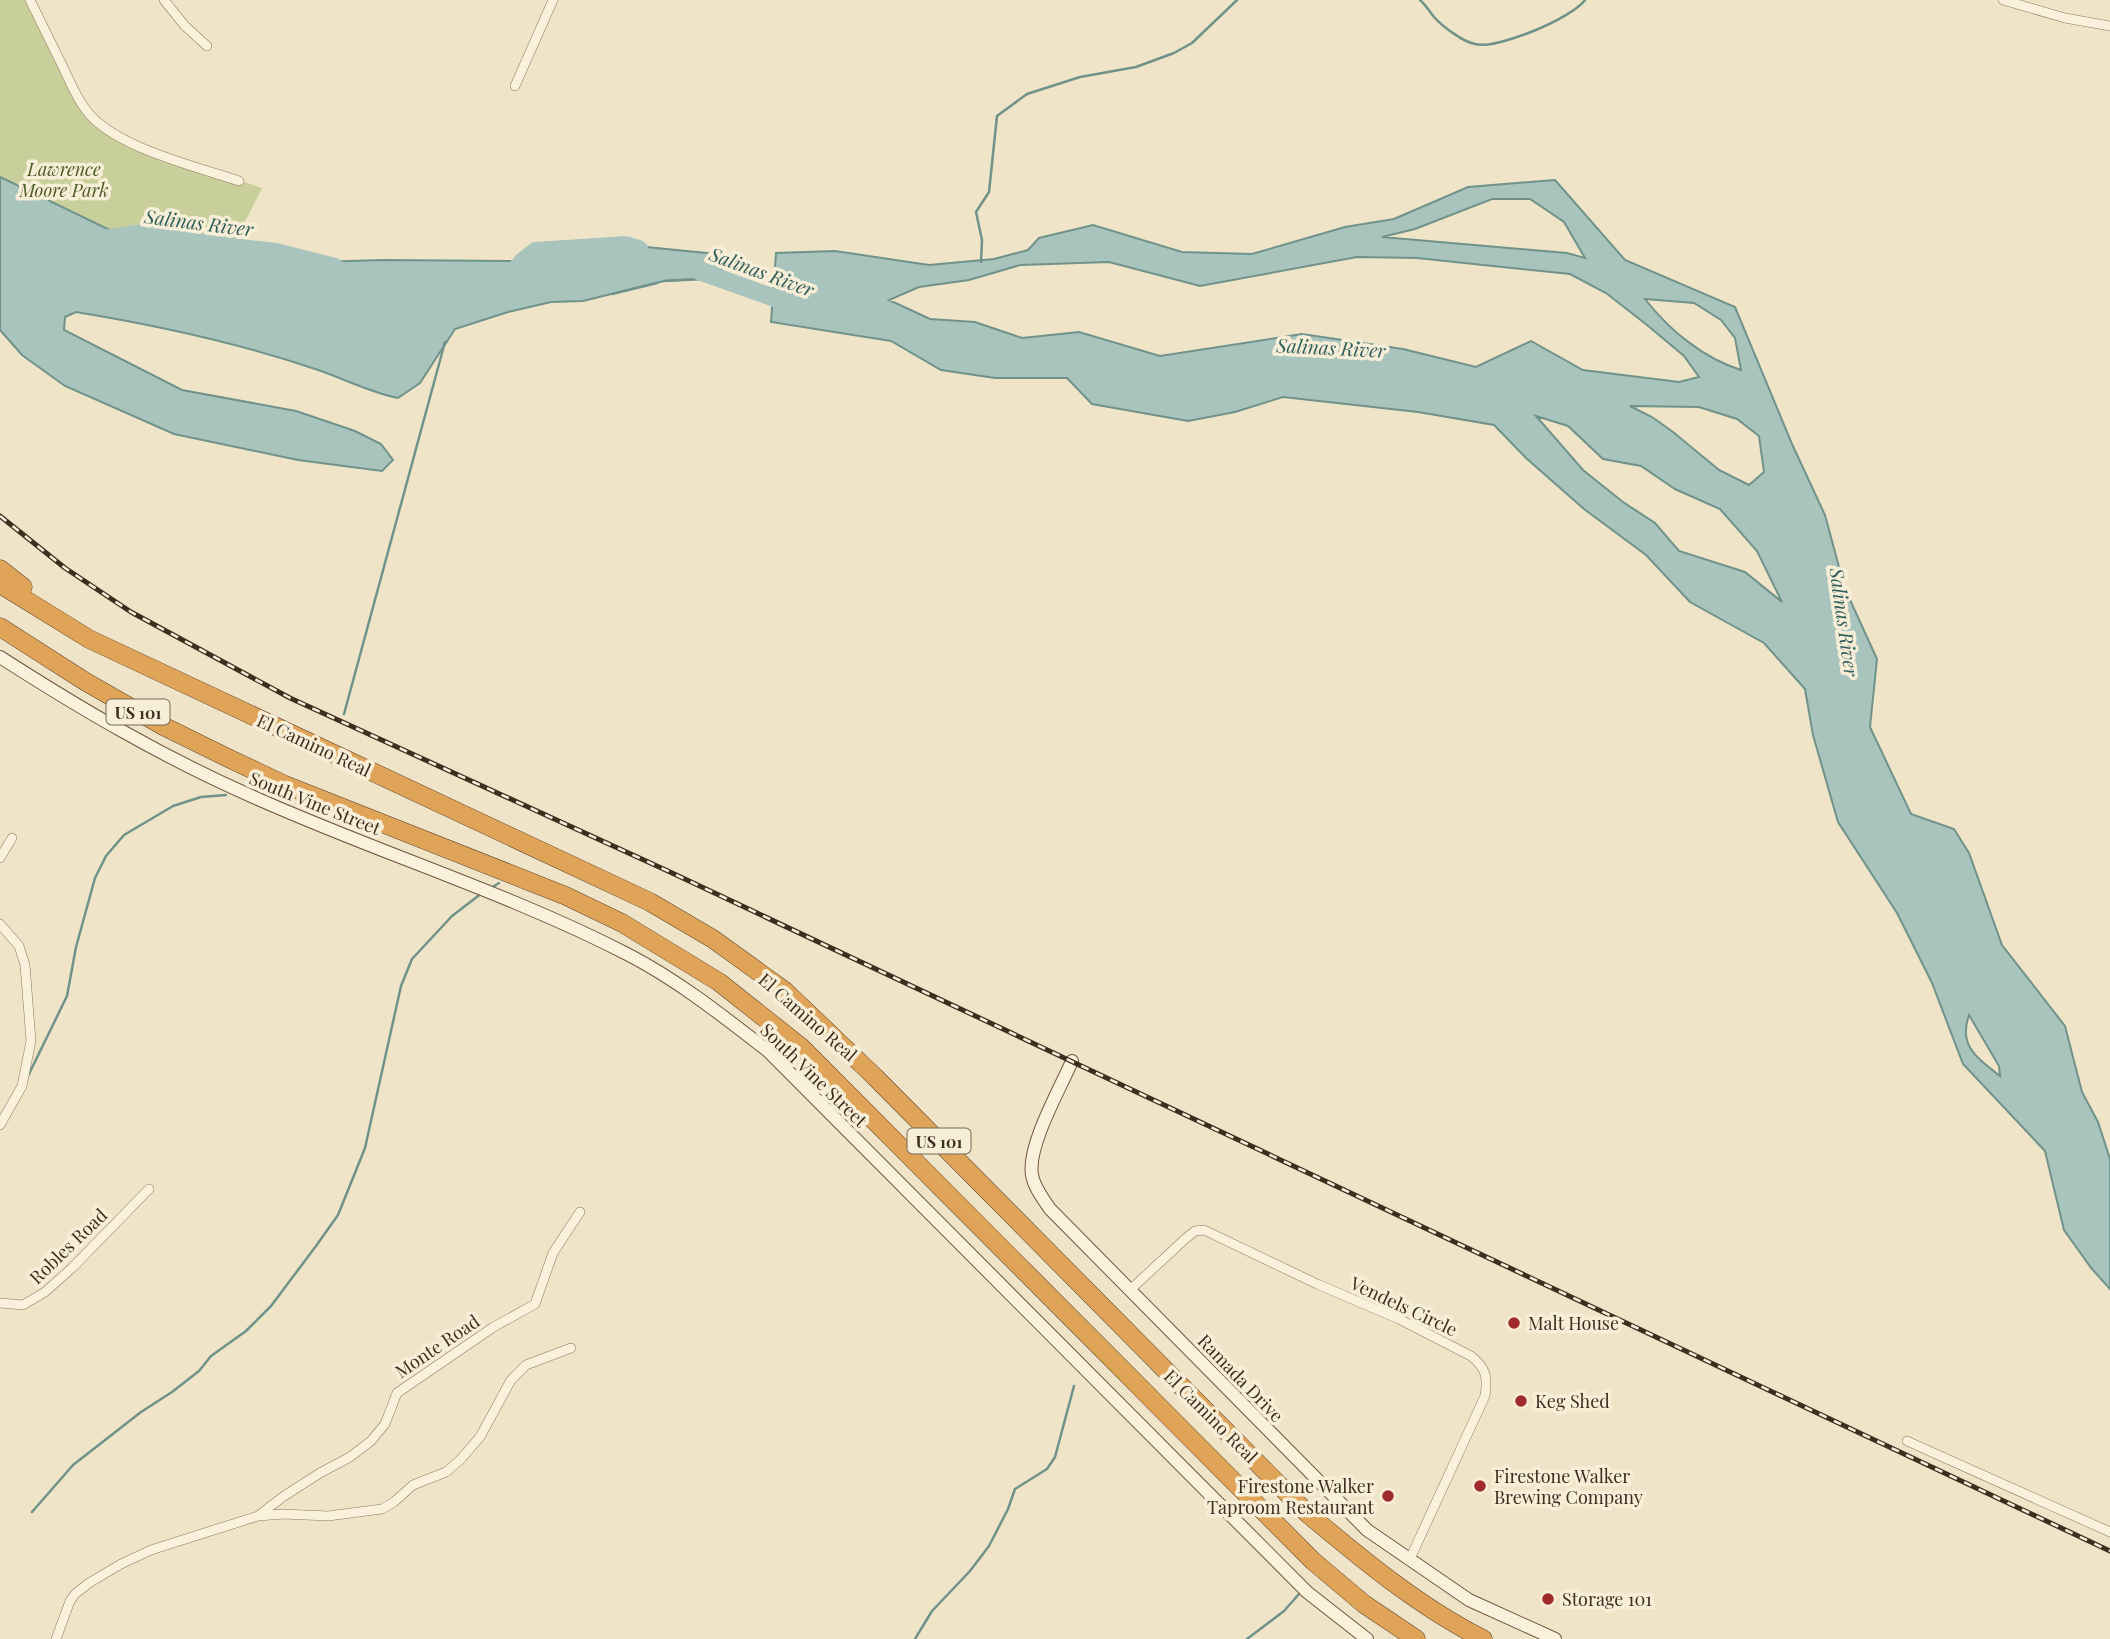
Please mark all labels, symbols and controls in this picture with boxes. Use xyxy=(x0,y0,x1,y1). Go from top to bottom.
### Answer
park label: Lawrence Moore Park xyxy=(18,157,109,202)
water label: Salinas River xyxy=(142,202,256,242)
water label: Salinas River xyxy=(705,240,819,302)
water label: Salinas River xyxy=(1275,331,1387,363)
water label: Salinas River xyxy=(1824,565,1866,679)
road number: US 101 xyxy=(106,699,170,724)
street label: El Camino Real xyxy=(253,708,375,782)
street label: South Vine Street xyxy=(246,766,385,841)
street label: El Camino Real xyxy=(754,968,862,1066)
street label: South Vine Street xyxy=(755,1018,873,1133)
road number: US 101 xyxy=(908,1128,970,1154)
street label: Robles Road xyxy=(24,1203,112,1289)
street label: Vendels Circle xyxy=(1346,1270,1461,1341)
street label: Monte Road xyxy=(390,1309,484,1383)
place label: Malt House xyxy=(1528,1311,1619,1335)
marker: Malt House xyxy=(1506,1315,1522,1331)
street label: Ramada Drive xyxy=(1193,1329,1289,1427)
street label: El Camino Real xyxy=(1159,1364,1263,1468)
place label: Keg Shed xyxy=(1535,1389,1610,1413)
marker: Keg Shed xyxy=(1513,1393,1529,1409)
place label: Firestone Walker Brewing Company xyxy=(1494,1464,1643,1509)
place label: Firestone Walker Taproom Restaurant xyxy=(1207,1474,1375,1519)
marker: Firestone Walker Brewing Company xyxy=(1472,1478,1488,1494)
marker: Firestone Walker Taproom Restaurant xyxy=(1380,1488,1396,1504)
place label: Storage 101 xyxy=(1562,1587,1652,1611)
marker: Storage 101 xyxy=(1540,1591,1556,1607)

